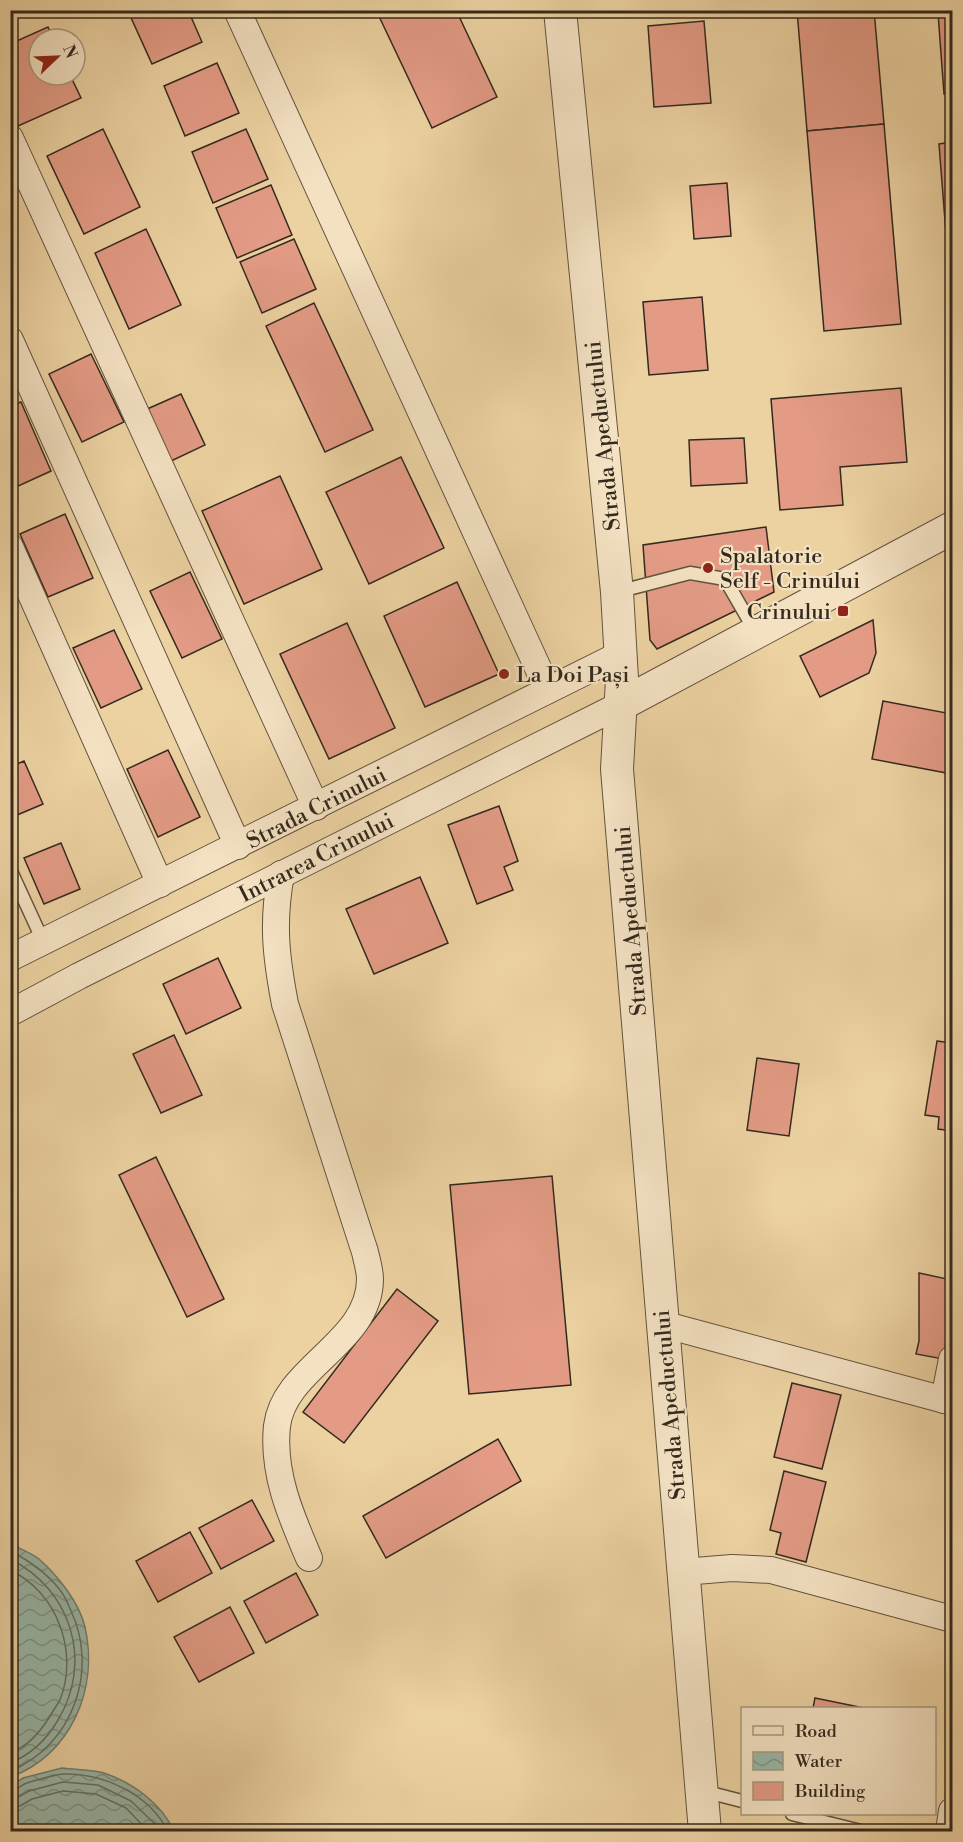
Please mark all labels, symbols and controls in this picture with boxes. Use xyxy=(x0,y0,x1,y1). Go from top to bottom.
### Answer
north arrow xyxy=(27,27,87,87)
text: N xyxy=(58,42,82,62)
street label: Strada Apeductului xyxy=(580,340,627,532)
place label: Spalatorie Self - Crinului xyxy=(720,543,860,595)
marker: Spalatorie Self - Crinului xyxy=(701,561,715,575)
place label: Crinului xyxy=(747,599,831,626)
marker: Crinului xyxy=(836,604,850,618)
place label: La Doi Pași xyxy=(516,662,629,689)
marker: La Doi Pași xyxy=(497,667,511,681)
street label: Strada Crinului xyxy=(242,761,391,855)
street label: Intrarea Crinului xyxy=(235,808,399,909)
street label: Strada Apeductului xyxy=(610,825,653,1017)
street label: Strada Apeductului xyxy=(649,1309,692,1501)
legend xyxy=(741,1707,936,1815)
text: Road xyxy=(795,1720,838,1743)
text: Water xyxy=(794,1750,843,1773)
text: Building xyxy=(794,1780,866,1803)

